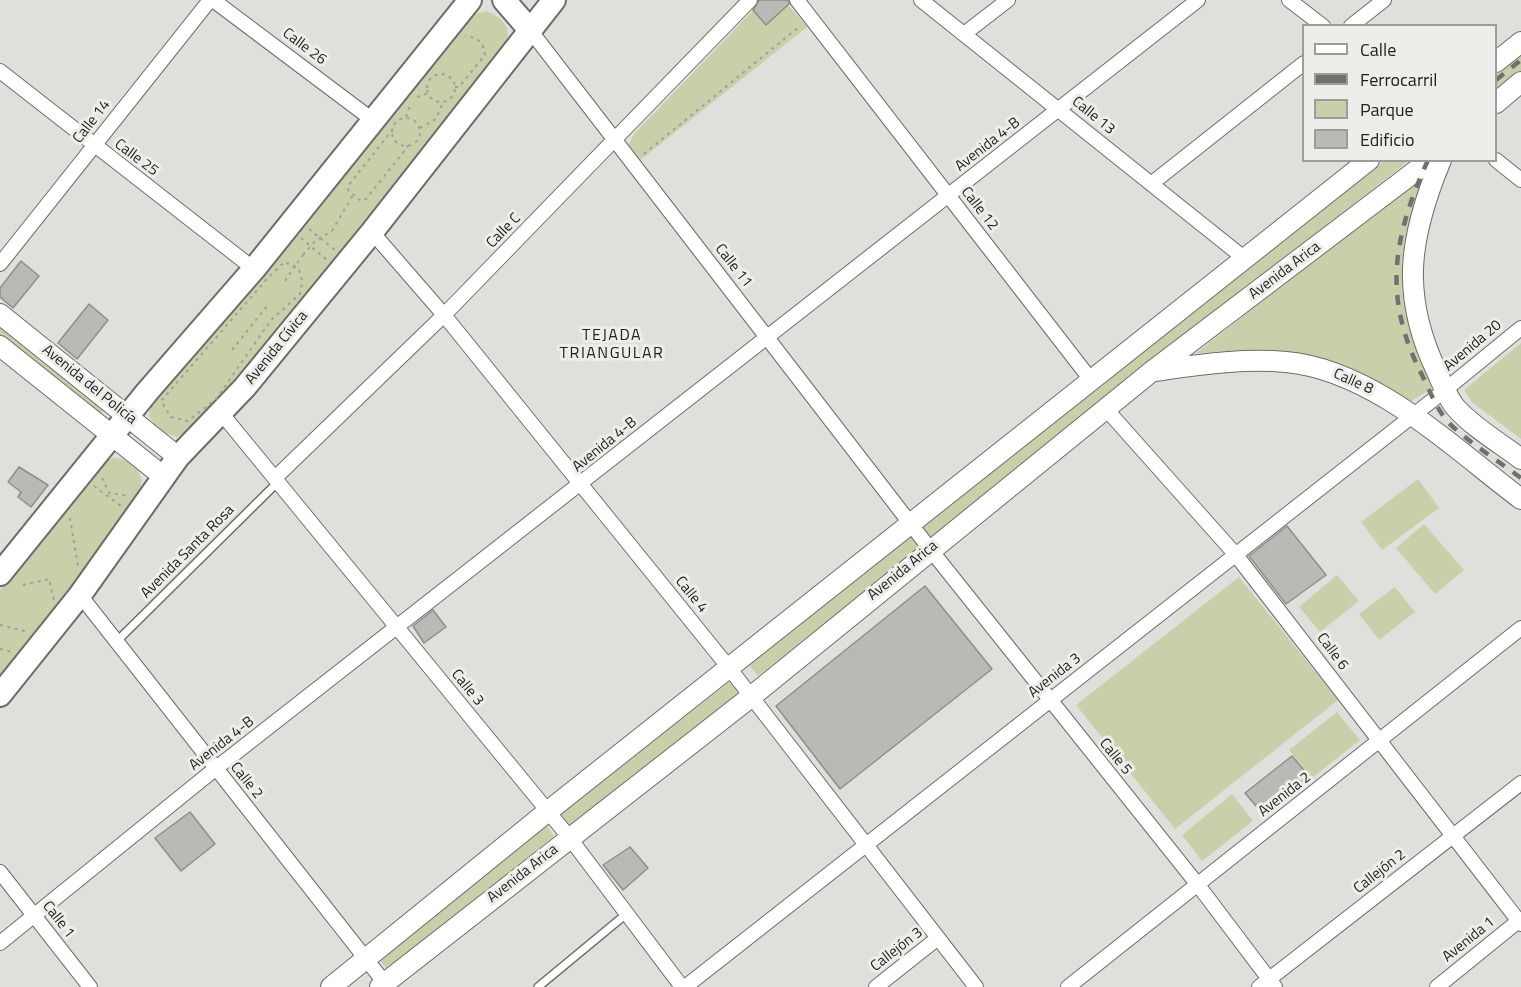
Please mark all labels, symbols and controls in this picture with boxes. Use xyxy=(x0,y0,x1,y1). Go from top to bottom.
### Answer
legend xyxy=(1302,24,1497,162)
street label: Calle 26 xyxy=(279,25,329,69)
text: Calle xyxy=(1360,36,1396,63)
text: Ferrocarril xyxy=(1360,66,1437,93)
street label: Calle 13 xyxy=(1068,93,1118,139)
text: Parque xyxy=(1360,96,1414,123)
street label: Calle 14 xyxy=(69,97,115,147)
street label: Avenida 4-B xyxy=(952,114,1024,176)
text: Edificio xyxy=(1360,126,1414,153)
street label: Calle 25 xyxy=(111,136,161,180)
street label: Calle 12 xyxy=(956,184,1002,234)
street label: Calle C xyxy=(483,210,525,252)
street label: Avenida Arica xyxy=(1246,238,1324,304)
street label: Calle 11 xyxy=(710,241,756,291)
street label: Avenida Cívica xyxy=(242,308,312,388)
street label: Avenida 20 xyxy=(1440,317,1506,375)
district label: TEJADA TRIANGULAR xyxy=(560,326,664,364)
street label: Avenida del Policía xyxy=(38,341,140,429)
street label: Calle 8 xyxy=(1330,365,1376,399)
street label: Avenida 4-B xyxy=(569,414,641,476)
street label: Avenida Santa Rosa xyxy=(138,502,238,602)
street label: Avenida Arica xyxy=(864,537,942,605)
street label: Calle 4 xyxy=(671,573,711,617)
street label: Calle 6 xyxy=(1312,630,1352,674)
street label: Avenida 3 xyxy=(1025,650,1085,702)
street label: Calle 3 xyxy=(447,666,487,710)
street label: Avenida 4-B xyxy=(186,713,258,775)
street label: Calle 5 xyxy=(1095,735,1135,779)
street label: Calle 2 xyxy=(226,759,266,803)
street label: Avenida 2 xyxy=(1255,769,1315,821)
street label: Avenida Arica xyxy=(484,841,562,907)
street label: Callejón 2 xyxy=(1350,846,1410,898)
street label: Calle 1 xyxy=(38,898,78,942)
street label: Avenida 1 xyxy=(1439,914,1499,966)
street label: Callejón 3 xyxy=(867,924,927,976)

